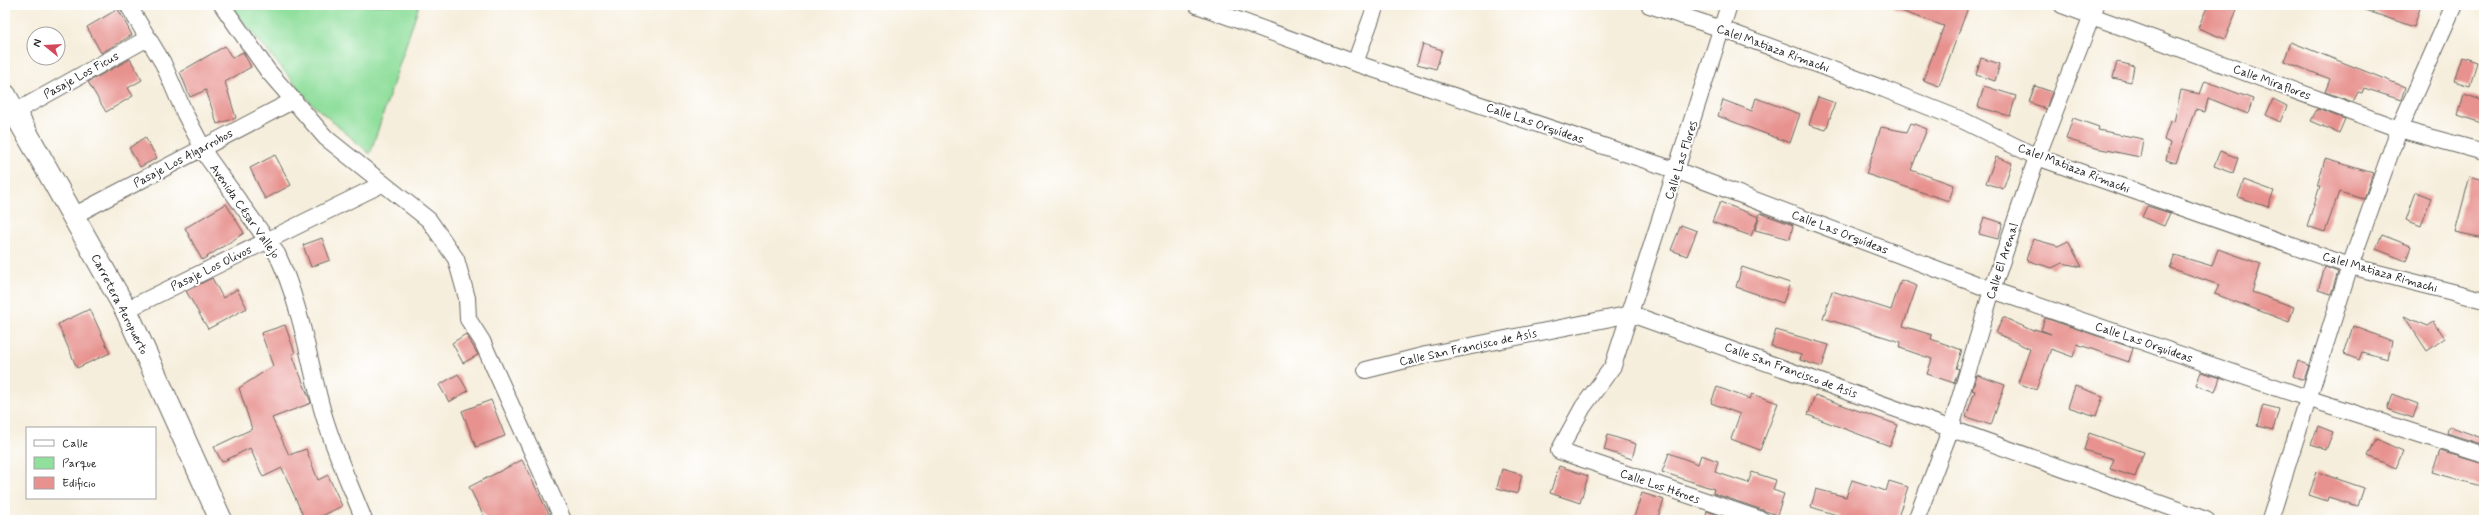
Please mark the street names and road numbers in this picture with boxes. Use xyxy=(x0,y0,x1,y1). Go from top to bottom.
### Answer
street label: Calel Matiaza Rimachi xyxy=(1714,21,1832,77)
street label: Pasaje Los Ficus xyxy=(41,49,122,103)
street label: Calle Miraflores xyxy=(2230,61,2313,104)
street label: Calle Las Orquídeas xyxy=(1484,100,1586,148)
street label: Calle Las Flores xyxy=(1662,119,1702,202)
street label: Pasaje Los Algarrobos xyxy=(131,126,236,192)
street label: Calel Matiaza Rimachi xyxy=(2015,140,2132,198)
street label: Avenida César Vallejo xyxy=(205,161,283,262)
street label: Calle Las Orquídeas xyxy=(1789,207,1890,259)
street label: Calle El Arenal xyxy=(1983,221,2023,302)
street label: Pasaje Los Olivos xyxy=(168,242,255,295)
street label: Calel Matiaza Rimachi xyxy=(2320,249,2439,297)
street label: Carretera Aeropuerto xyxy=(87,252,152,358)
street label: Calle Las Orquídeas xyxy=(2093,319,2195,367)
street label: Calle San Francisco de Asís xyxy=(1398,325,1539,370)
street label: Calle San Francisco de Asís xyxy=(1722,339,1860,403)
street label: Calle Los Héroes xyxy=(1618,466,1702,508)

